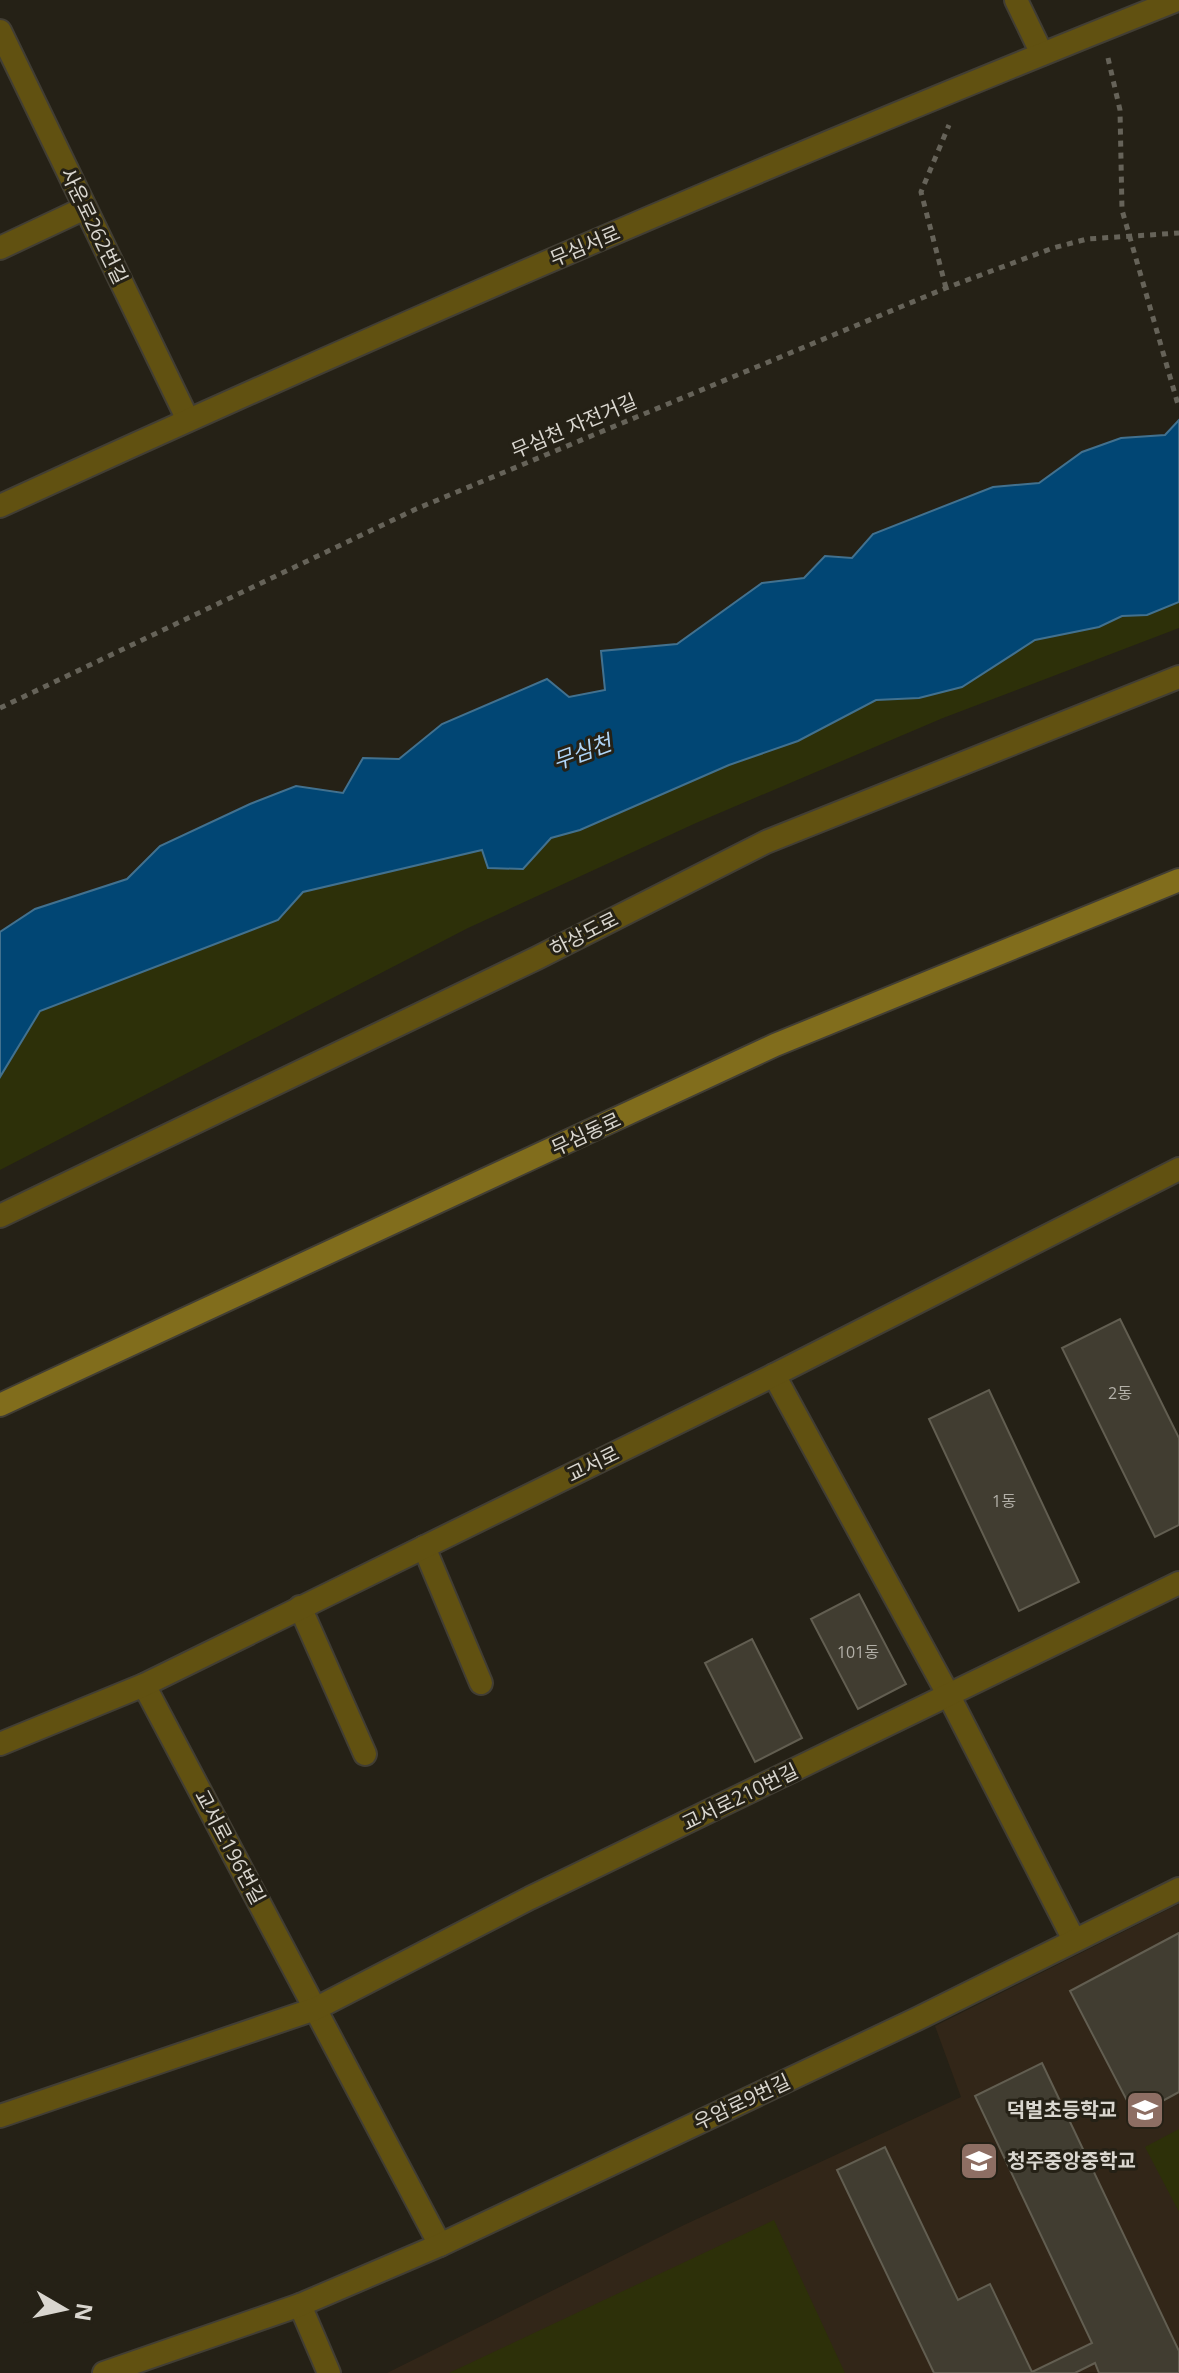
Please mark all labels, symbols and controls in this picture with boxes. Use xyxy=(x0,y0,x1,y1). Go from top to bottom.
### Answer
street label: 사운로262번길 xyxy=(55,163,134,288)
street label: 무심서로 xyxy=(546,219,624,272)
street label: 무심천 자전거길 xyxy=(507,387,641,464)
water label: 무심천 xyxy=(548,726,618,776)
street label: 하상도로 xyxy=(545,905,623,962)
street label: 무심동로 xyxy=(547,1106,625,1161)
house number: 2동 xyxy=(1108,1382,1132,1404)
street label: 교서로 xyxy=(562,1439,624,1488)
house number: 1동 xyxy=(992,1490,1016,1512)
house number: 101동 xyxy=(837,1641,879,1663)
street label: 교서로210번길 xyxy=(677,1757,802,1836)
street label: 교서로196번길 xyxy=(189,1785,272,1909)
street label: 우암로9번길 xyxy=(689,2067,794,2136)
school or university icon: 덕벌초등학교 xyxy=(1124,2089,1166,2131)
place label: 덕벌초등학교 xyxy=(1007,2096,1117,2123)
school or university icon: 청주중앙중학교 xyxy=(958,2140,1000,2182)
place label: 청주중앙중학교 xyxy=(1007,2147,1136,2174)
north arrow xyxy=(24,2269,104,2349)
text: N xyxy=(69,2301,101,2323)

